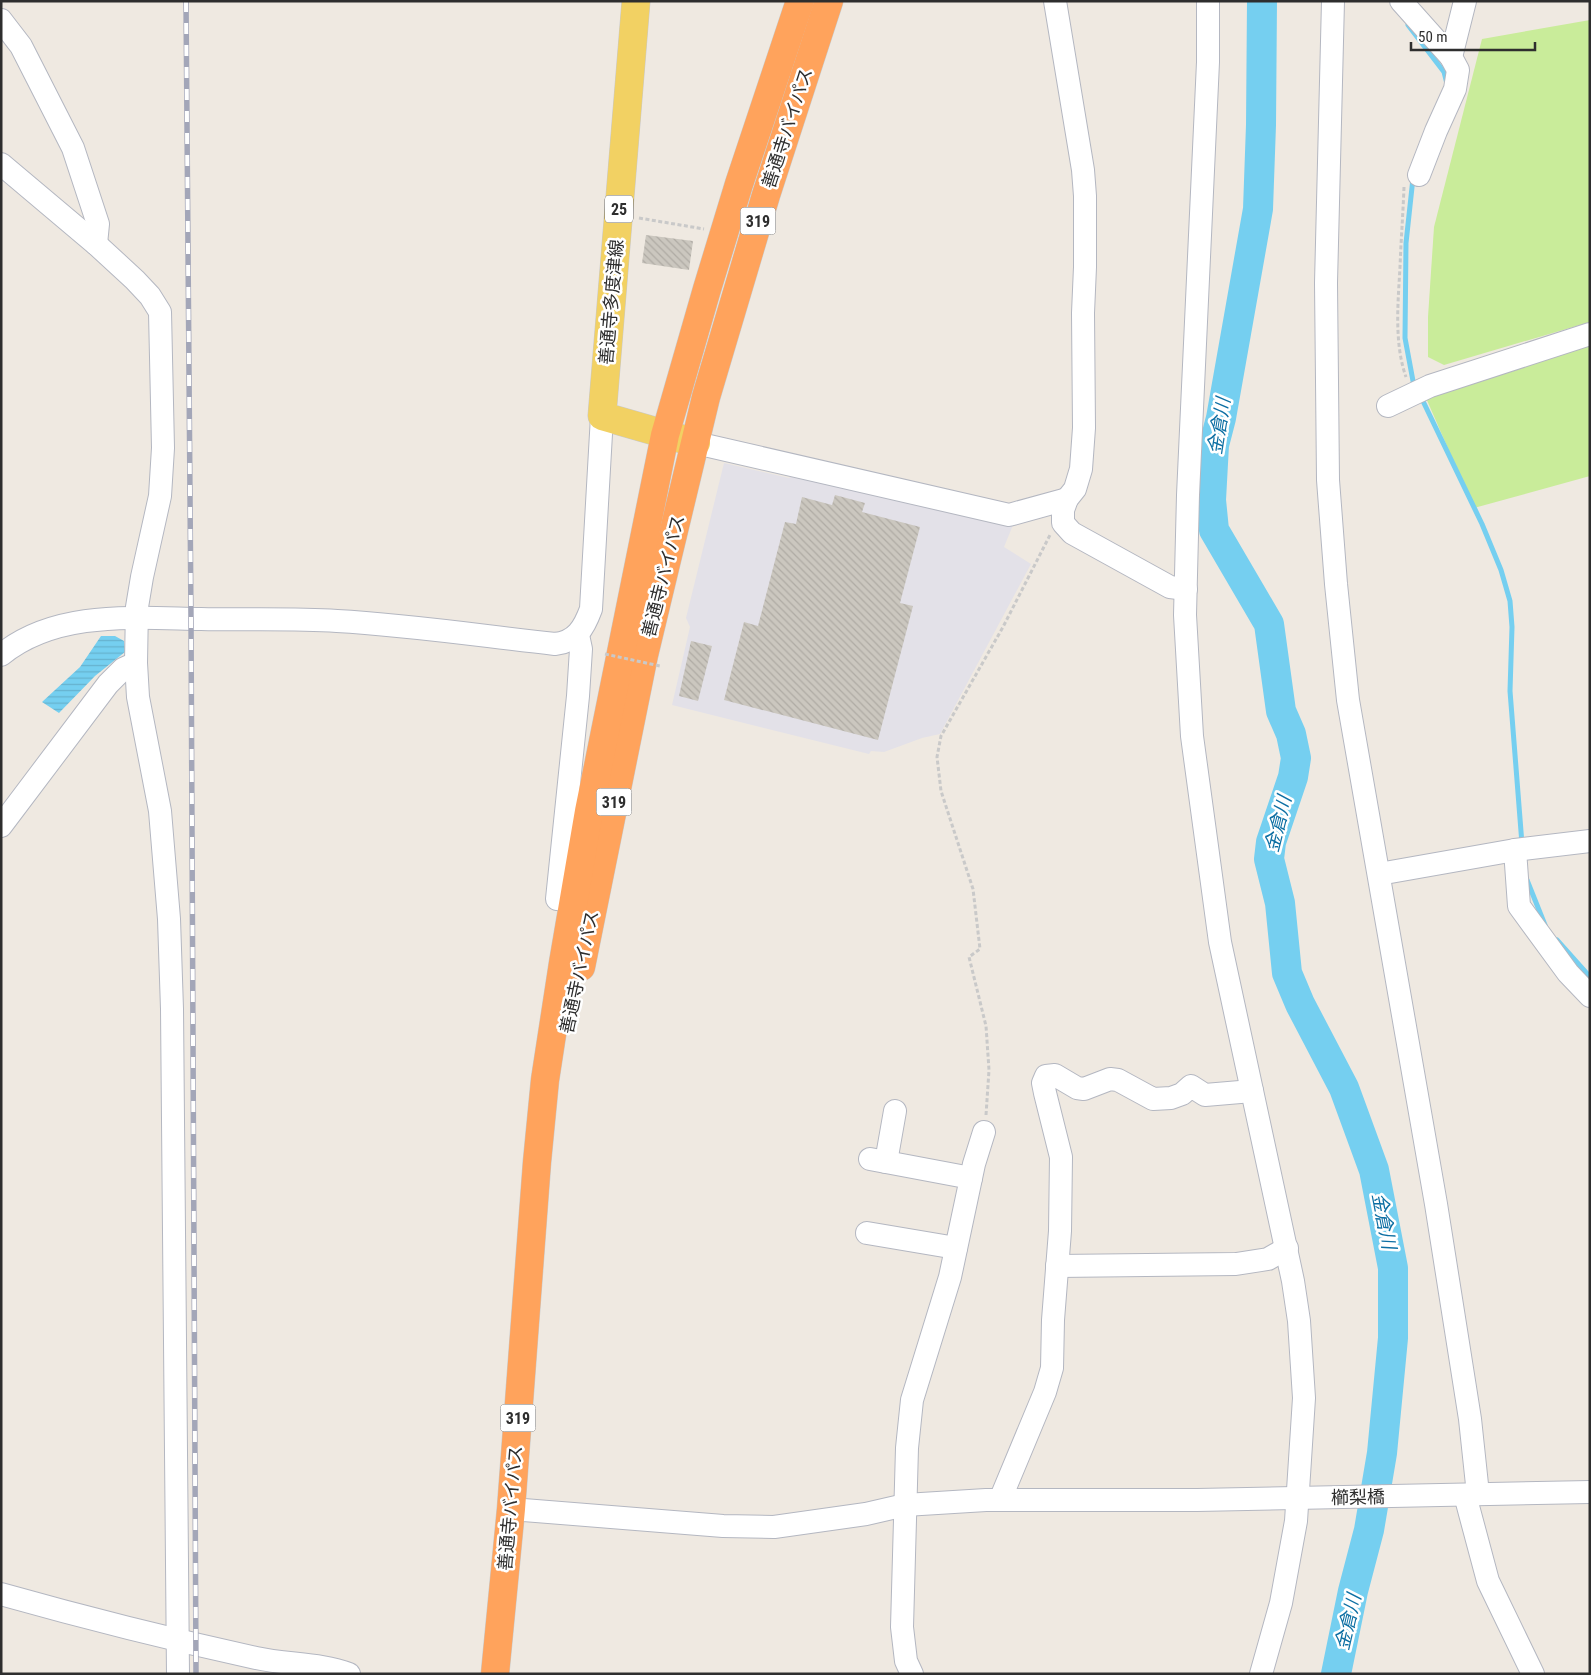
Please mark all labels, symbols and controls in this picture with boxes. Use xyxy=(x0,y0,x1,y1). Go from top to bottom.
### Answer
scale bar xyxy=(1411,20,1535,52)
text: 50 m xyxy=(1418,28,1448,46)
street label: 善通寺バイパス xyxy=(758,65,816,191)
road number: 25 xyxy=(605,195,633,222)
road number: 319 xyxy=(740,208,776,235)
street label: 善通寺多度津線 xyxy=(595,238,627,366)
water label: 金倉川 xyxy=(1203,394,1235,456)
street label: 善通寺バイパス xyxy=(638,513,688,639)
road number: 319 xyxy=(596,789,632,816)
water label: 金倉川 xyxy=(1260,792,1297,854)
street label: 善通寺バイパス xyxy=(556,908,602,1036)
water label: 金倉川 xyxy=(1367,1191,1401,1253)
road number: 319 xyxy=(500,1405,536,1432)
street label: 善通寺バイパス xyxy=(494,1445,526,1571)
street label: 櫛梨橋 xyxy=(1331,1486,1385,1508)
water label: 金倉川 xyxy=(1330,1590,1366,1652)

